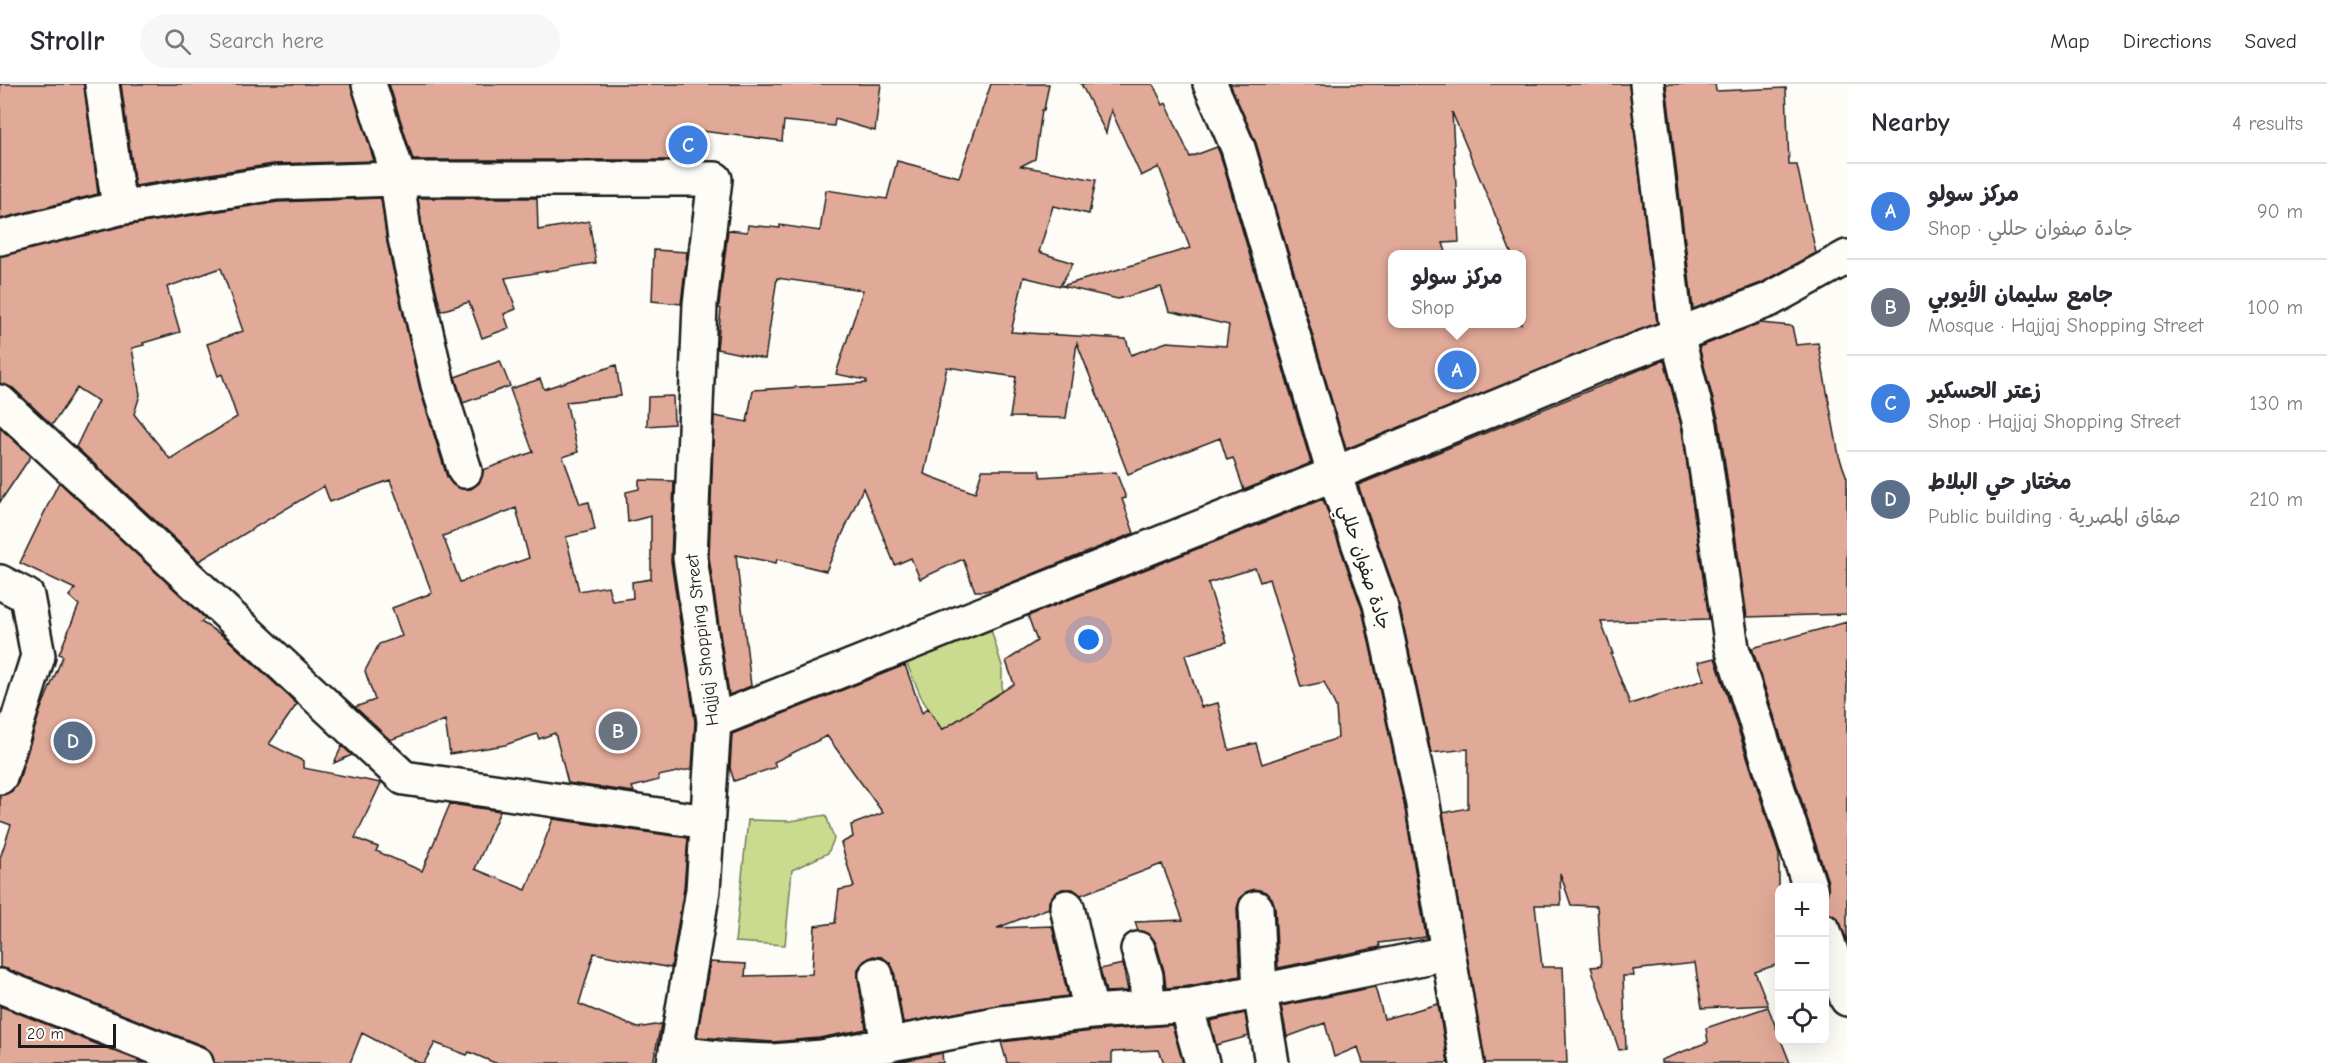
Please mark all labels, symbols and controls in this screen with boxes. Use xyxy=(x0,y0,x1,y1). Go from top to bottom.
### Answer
search box xyxy=(140,14,560,68)
text: Strollr xyxy=(30,25,104,57)
icon: search xyxy=(161,25,194,58)
text: Search here xyxy=(209,28,324,54)
text: Map xyxy=(2050,29,2090,53)
text: Directions xyxy=(2123,29,2212,53)
text: Saved xyxy=(2245,29,2297,53)
text: Nearby xyxy=(1871,108,1950,138)
text: 4 results xyxy=(2232,112,2303,135)
pin: C xyxy=(668,122,708,168)
text: مركز سولو xyxy=(1928,181,2019,207)
text: A xyxy=(1885,200,1896,223)
text: 90 m xyxy=(2257,200,2303,223)
text: Shop · جادة صفوان حللي xyxy=(1928,217,2133,240)
popup xyxy=(1388,250,1526,328)
text: مركز سولو xyxy=(1411,264,1503,290)
text: جامع سليمان الأيوبي xyxy=(1928,282,2113,308)
text: Shop xyxy=(1411,296,1454,319)
text: B xyxy=(1884,296,1897,319)
text: 100 m xyxy=(2248,296,2303,319)
text: Mosque · Hajjaj Shopping Street xyxy=(1928,314,2203,337)
pin: A xyxy=(1438,348,1476,392)
text: زعتر الحسكير xyxy=(1928,378,2041,404)
text: C xyxy=(1884,392,1897,415)
text: 130 m xyxy=(2250,392,2303,415)
text: Shop · Hajjaj Shopping Street xyxy=(1928,410,2180,433)
text: مختار حي البلاط xyxy=(1928,469,2072,495)
text: D xyxy=(1884,488,1897,511)
text: 210 m xyxy=(2249,488,2303,511)
street label: جادة صفوان حللي xyxy=(1330,502,1395,634)
text: Public building · صقاق المصرية xyxy=(1928,505,2181,528)
street label: Hajjaj Shopping Street xyxy=(681,552,723,727)
your location xyxy=(1074,625,1103,654)
pin: B xyxy=(598,708,638,754)
pin: D xyxy=(54,718,92,764)
map controls xyxy=(1775,883,1829,1045)
button: + xyxy=(1775,883,1829,937)
button: − xyxy=(1775,937,1829,991)
button: locate xyxy=(1775,991,1829,1045)
scale bar xyxy=(18,1021,116,1048)
text: 20 m xyxy=(27,1025,64,1043)

